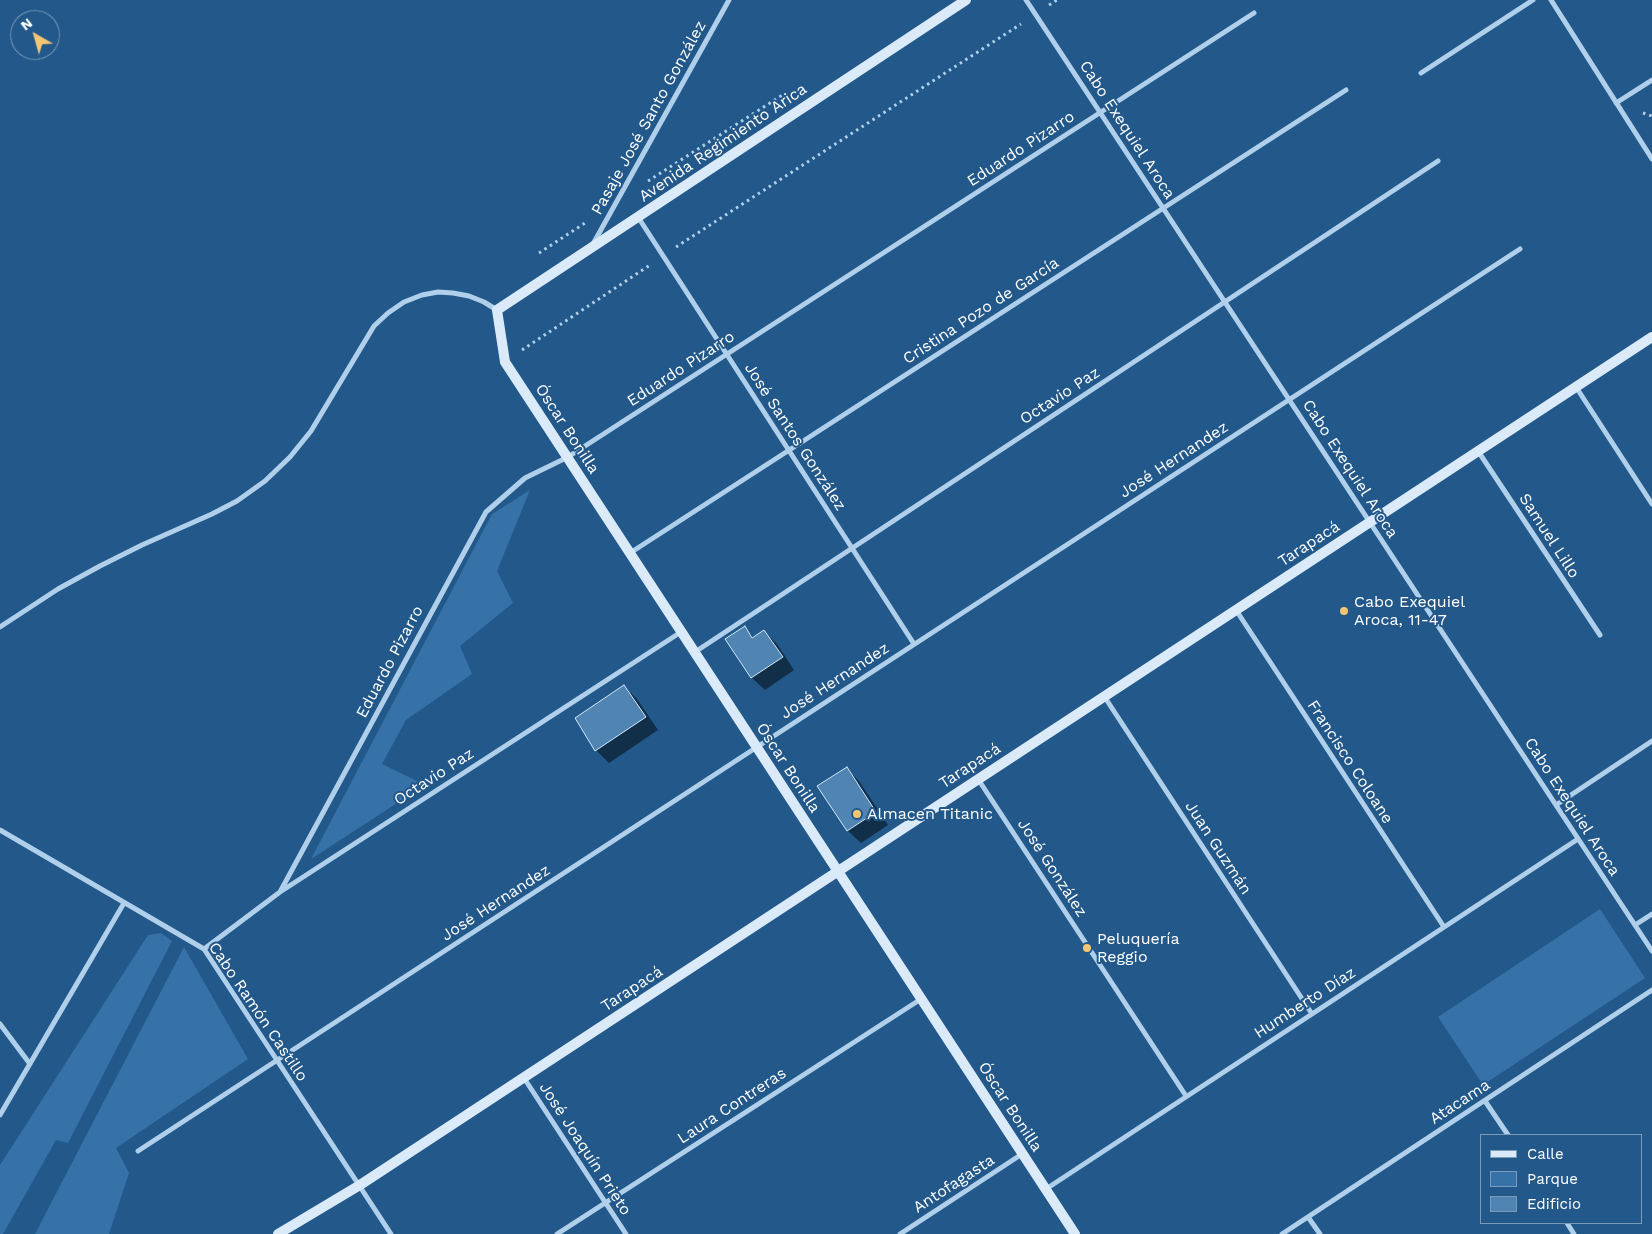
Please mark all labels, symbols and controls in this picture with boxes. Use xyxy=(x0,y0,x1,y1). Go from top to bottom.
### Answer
north arrow xyxy=(10,10,60,60)
text: N xyxy=(17,14,35,33)
street label: Pasaje José Santo González xyxy=(588,18,710,218)
street label: Cabo Exequiel Aroca xyxy=(1075,57,1179,203)
street label: Avenida Regimiento Arica xyxy=(635,80,811,206)
street label: Eduardo Pizarro xyxy=(964,107,1078,191)
street label: Cristina Pozo de García xyxy=(899,253,1063,369)
street label: Eduardo Pizarro xyxy=(624,327,738,411)
street label: José Santos González xyxy=(740,360,850,514)
street label: Octavio Paz xyxy=(1016,363,1104,429)
street label: Óscar Bonilla xyxy=(531,380,603,478)
street label: Cabo Exequiel Aroca xyxy=(1298,396,1402,542)
street label: José Hernandez xyxy=(1116,418,1232,502)
street label: Samuel Lillo xyxy=(1515,490,1583,582)
street label: Tarapacá xyxy=(1275,517,1343,571)
place label: Cabo Exequiel Aroca, 11-47 xyxy=(1354,592,1465,630)
street label: Eduardo Pizarro xyxy=(352,603,428,721)
marker: Cabo Exequiel Aroca, 11-47 xyxy=(1338,605,1350,617)
street label: José Hernandez xyxy=(777,639,893,723)
street label: Francisco Coloane xyxy=(1303,697,1397,827)
street label: Óscar Bonilla xyxy=(752,719,824,817)
street label: Cabo Exequiel Aroca xyxy=(1520,734,1624,880)
street label: Tarapacá xyxy=(936,739,1004,793)
street label: Octavio Paz xyxy=(390,744,478,810)
street label: Juan Guzmán xyxy=(1181,798,1255,898)
place label: Almacen Titanic xyxy=(867,804,993,824)
marker: Almacen Titanic xyxy=(851,808,863,820)
street label: José González xyxy=(1013,815,1091,921)
street label: José Hernandez xyxy=(438,861,554,945)
place label: Peluquería Reggio xyxy=(1097,929,1180,967)
street label: Cabo Ramón Castillo xyxy=(204,939,312,1085)
marker: Peluquería Reggio xyxy=(1081,942,1093,954)
street label: Tarapacá xyxy=(598,962,666,1016)
street label: Humberto Díaz xyxy=(1251,963,1359,1043)
street label: Óscar Bonilla xyxy=(974,1058,1046,1156)
street label: Laura Contreras xyxy=(674,1064,790,1148)
street label: Atacama xyxy=(1426,1075,1494,1129)
street label: José Joaquín Prieto xyxy=(535,1079,635,1219)
legend xyxy=(1480,1134,1642,1224)
text: Calle xyxy=(1527,1145,1564,1163)
street label: Antofagasta xyxy=(910,1151,998,1217)
text: Parque xyxy=(1527,1170,1578,1188)
text: Edificio xyxy=(1527,1195,1581,1213)

